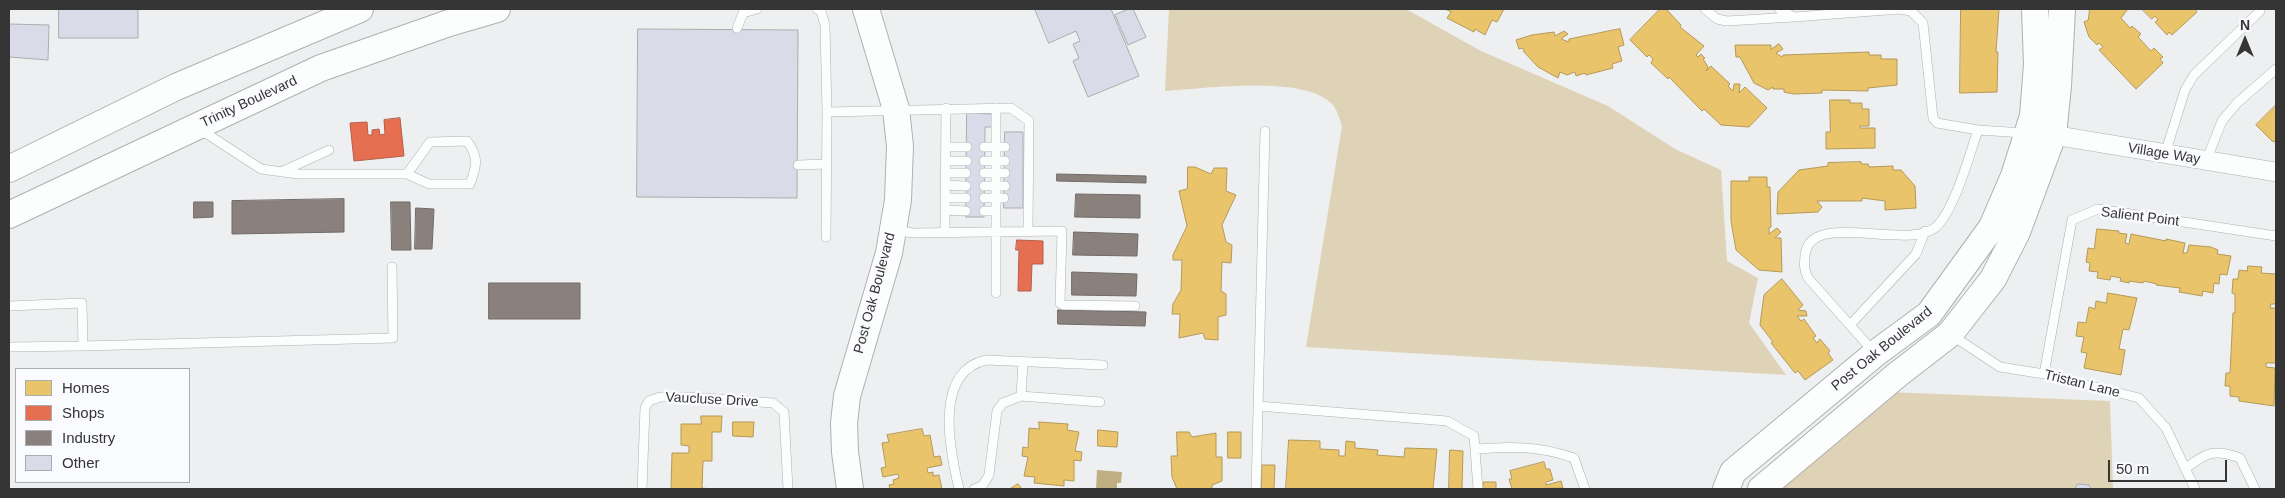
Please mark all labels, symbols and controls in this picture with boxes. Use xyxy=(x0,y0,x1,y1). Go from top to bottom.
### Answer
north arrow xyxy=(2220,15,2270,65)
text: N xyxy=(2240,17,2250,33)
street label: Trinity Boulevard xyxy=(198,72,300,132)
street label: Village Way xyxy=(2127,140,2201,168)
street label: Salient Point xyxy=(2100,204,2180,230)
street label: Post Oak Boulevard xyxy=(851,231,899,355)
street label: Post Oak Boulevard xyxy=(1828,303,1936,395)
street label: Tristan Lane xyxy=(2042,366,2122,402)
legend xyxy=(15,368,190,483)
text: Homes xyxy=(62,379,110,396)
street label: Vaucluse Drive xyxy=(665,389,759,411)
text: Shops xyxy=(62,404,105,421)
text: Industry xyxy=(62,429,115,446)
scale bar xyxy=(2110,450,2229,482)
text: Other xyxy=(62,454,100,471)
text: 50 m xyxy=(2116,460,2149,477)

